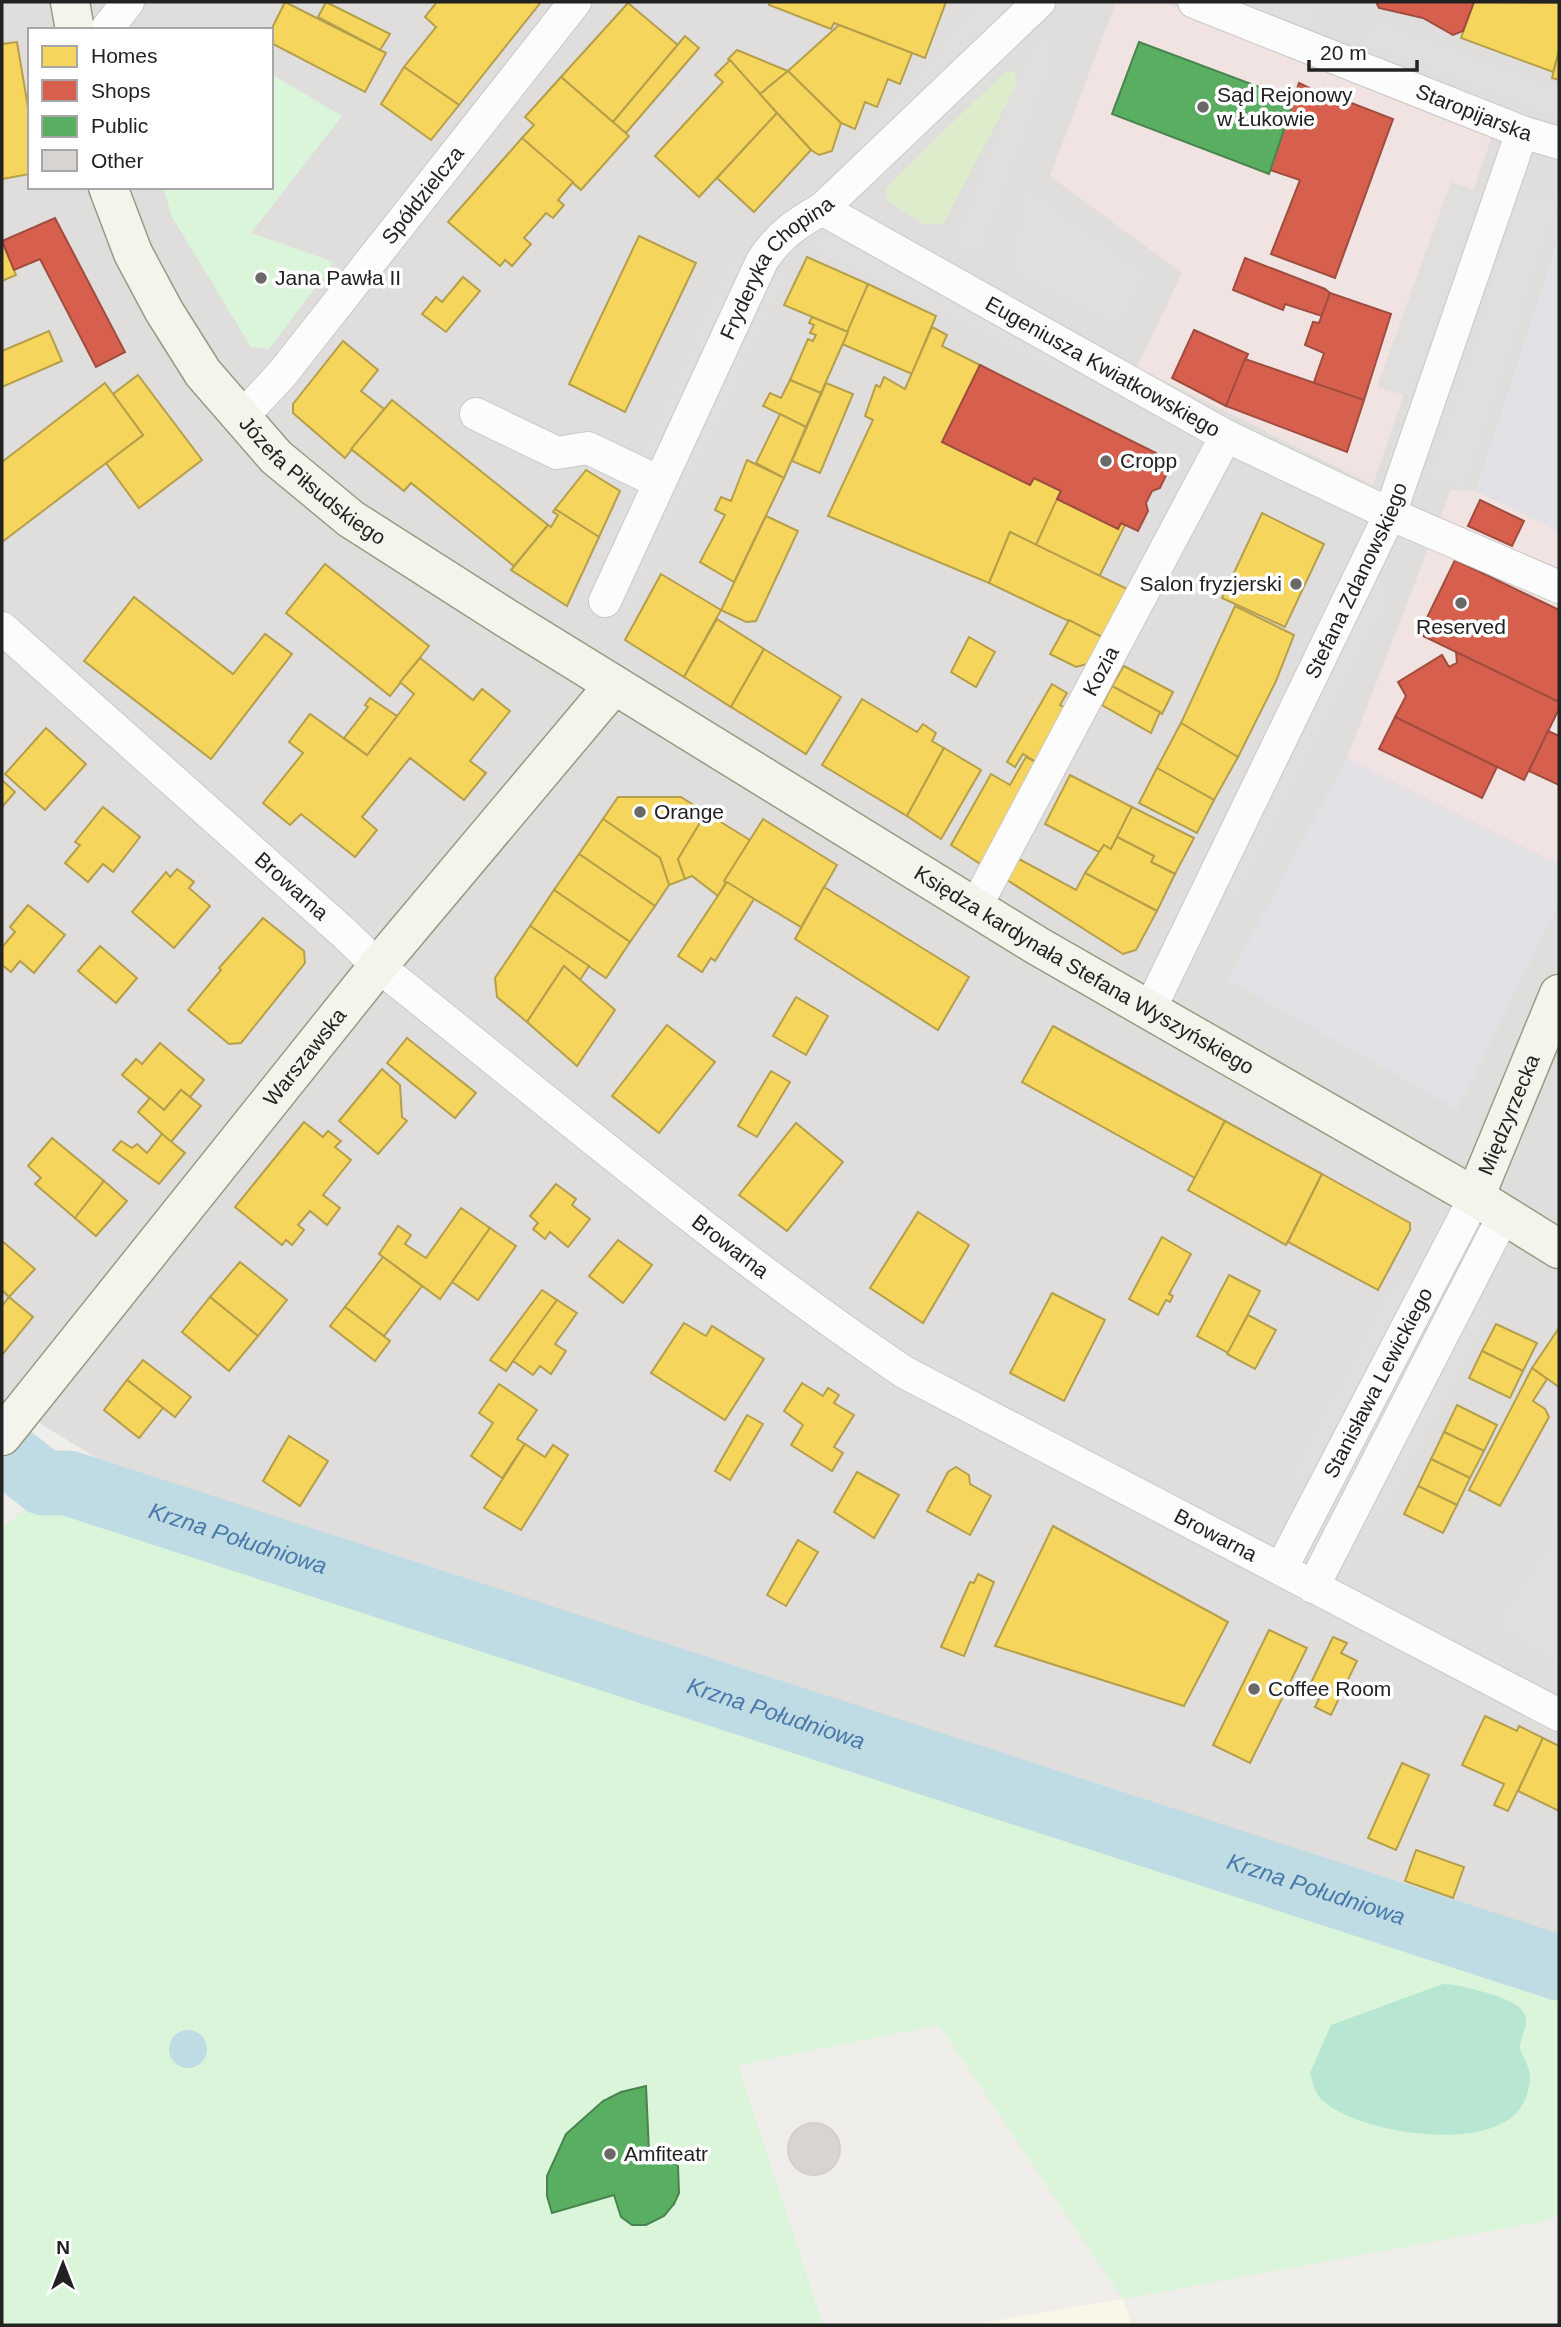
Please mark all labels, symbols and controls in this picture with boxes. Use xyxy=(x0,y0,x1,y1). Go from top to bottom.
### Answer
legend xyxy=(28,28,273,189)
scale bar xyxy=(1309,28,1418,72)
text: 20 m xyxy=(1320,41,1367,64)
text: Homes xyxy=(91,44,158,67)
text: Shops xyxy=(91,79,151,102)
street label: Staropijarska xyxy=(1413,79,1535,145)
place label: Sąd Rejonowy w Łukowie xyxy=(1216,83,1353,130)
marker: Sąd Rejonowy w Łukowie xyxy=(1195,99,1211,115)
text: Public xyxy=(91,114,148,137)
street label: Spółdzielcza xyxy=(377,141,468,248)
text: Other xyxy=(91,149,144,172)
street label: Fryderyka Chopina xyxy=(715,192,838,343)
place label: Jana Pawła II xyxy=(275,266,401,289)
marker: Jana Pawła II xyxy=(253,270,269,286)
street label: Eugeniusza Kwiatkowskiego xyxy=(982,291,1224,441)
street label: Józefa Piłsudskiego xyxy=(235,412,390,549)
place label: Cropp xyxy=(1120,449,1177,472)
marker: Cropp xyxy=(1098,453,1114,469)
street label: Stefana Zdanowskiego xyxy=(1300,479,1411,682)
place label: Salon fryzjerski xyxy=(1140,572,1282,595)
marker: Salon fryzjerski xyxy=(1288,576,1304,592)
marker: Reserved xyxy=(1453,595,1469,611)
place label: Reserved xyxy=(1416,615,1506,638)
street label: Kozia xyxy=(1078,642,1123,700)
place label: Orange xyxy=(654,800,724,823)
marker: Orange xyxy=(632,804,648,820)
street label: Browarna xyxy=(251,847,333,925)
street label: Księdza kardynała Stefana Wyszyńskiego xyxy=(910,861,1258,1079)
street label: Warszawska xyxy=(259,1003,351,1110)
street label: Międzyrzecka xyxy=(1473,1051,1544,1178)
street label: Browarna xyxy=(688,1210,774,1283)
street label: Stanisława Lewickiego xyxy=(1319,1284,1437,1482)
water label: Krzna Południowa xyxy=(146,1497,330,1579)
street label: Browarna xyxy=(1171,1504,1261,1566)
water label: Krzna Południowa xyxy=(684,1672,868,1754)
place label: Coffee Room xyxy=(1268,1677,1391,1700)
marker: Coffee Room xyxy=(1246,1681,1262,1697)
water label: Krzna Południowa xyxy=(1224,1848,1408,1930)
place label: Amfiteatr xyxy=(624,2142,708,2165)
marker: Amfiteatr xyxy=(602,2146,618,2162)
north arrow xyxy=(28,2229,98,2299)
text: N xyxy=(56,2237,70,2258)

